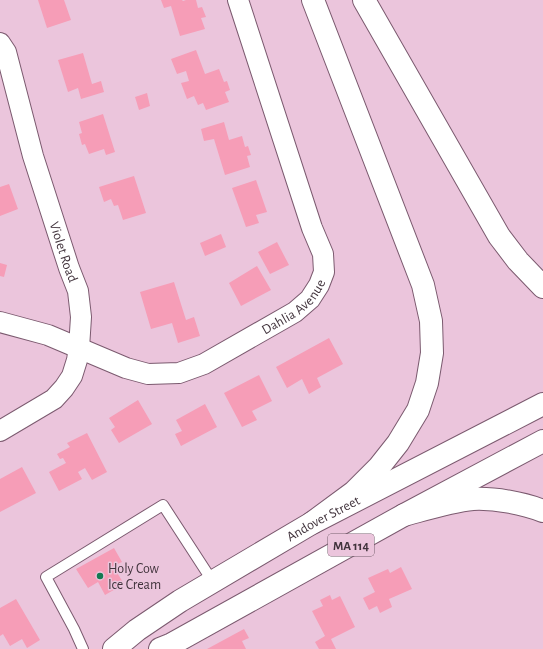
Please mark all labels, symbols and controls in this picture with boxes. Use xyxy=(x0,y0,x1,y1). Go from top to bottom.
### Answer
street label: Violet Road xyxy=(47,220,80,284)
street label: Dahlia Avenue xyxy=(260,278,328,337)
street label: Andover Street xyxy=(284,493,363,544)
road number: MA 114 xyxy=(328,534,374,556)
place label: Holy Cow Ice Cream xyxy=(108,562,161,592)
marker: Holy Cow Ice Cream xyxy=(95,571,105,581)

